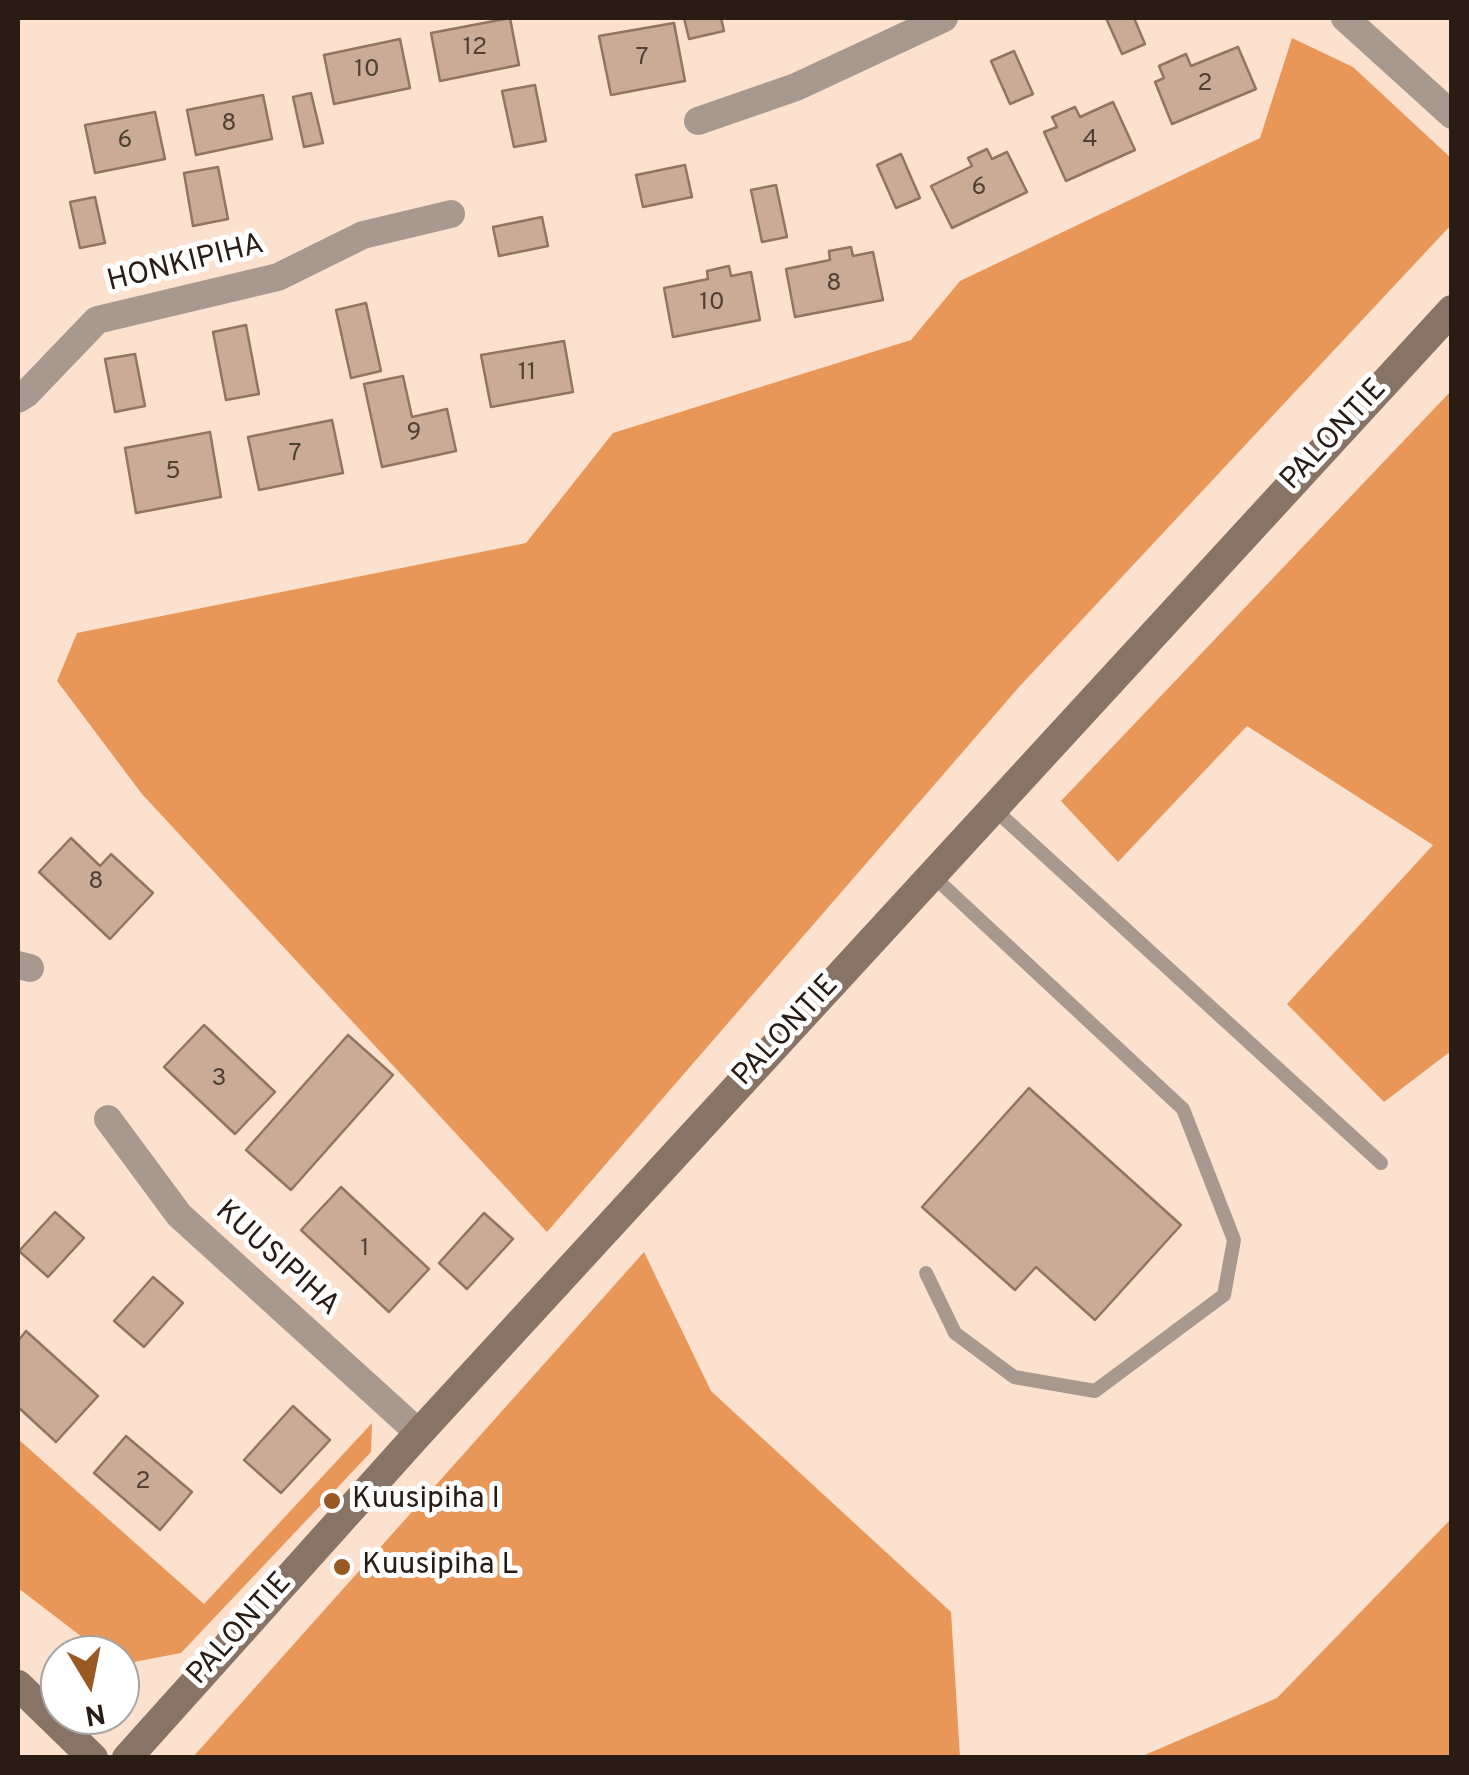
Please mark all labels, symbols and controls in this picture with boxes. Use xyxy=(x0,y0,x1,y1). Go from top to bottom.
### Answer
house number: 12 xyxy=(463,34,487,64)
house number: 7 xyxy=(635,44,649,74)
house number: 10 xyxy=(354,56,380,86)
house number: 2 xyxy=(1197,70,1213,100)
house number: 8 xyxy=(221,110,237,140)
house number: 4 xyxy=(1082,126,1098,156)
house number: 6 xyxy=(118,127,132,157)
house number: 6 xyxy=(972,174,986,204)
street label: HONKIPIHA xyxy=(104,228,268,302)
house number: 8 xyxy=(826,270,842,300)
house number: 10 xyxy=(699,289,725,319)
house number: 11 xyxy=(518,359,536,389)
street label: PALONTIE xyxy=(1274,373,1396,499)
house number: 9 xyxy=(407,419,421,449)
house number: 7 xyxy=(288,440,302,470)
house number: 5 xyxy=(165,458,181,488)
house number: 8 xyxy=(88,868,104,898)
street label: PALONTIE xyxy=(726,969,848,1095)
house number: 3 xyxy=(211,1065,227,1095)
street label: KUUSIPIHA xyxy=(206,1195,346,1325)
house number: 1 xyxy=(360,1235,370,1265)
house number: 2 xyxy=(135,1468,151,1498)
place label: Kuusipiha I xyxy=(352,1483,500,1519)
marker: Kuusipiha I xyxy=(321,1490,343,1512)
place label: Kuusipiha L xyxy=(362,1549,518,1585)
marker: Kuusipiha L xyxy=(331,1556,353,1578)
street label: PALONTIE xyxy=(181,1566,301,1694)
north arrow xyxy=(40,1635,140,1735)
text: N xyxy=(82,1693,108,1732)

